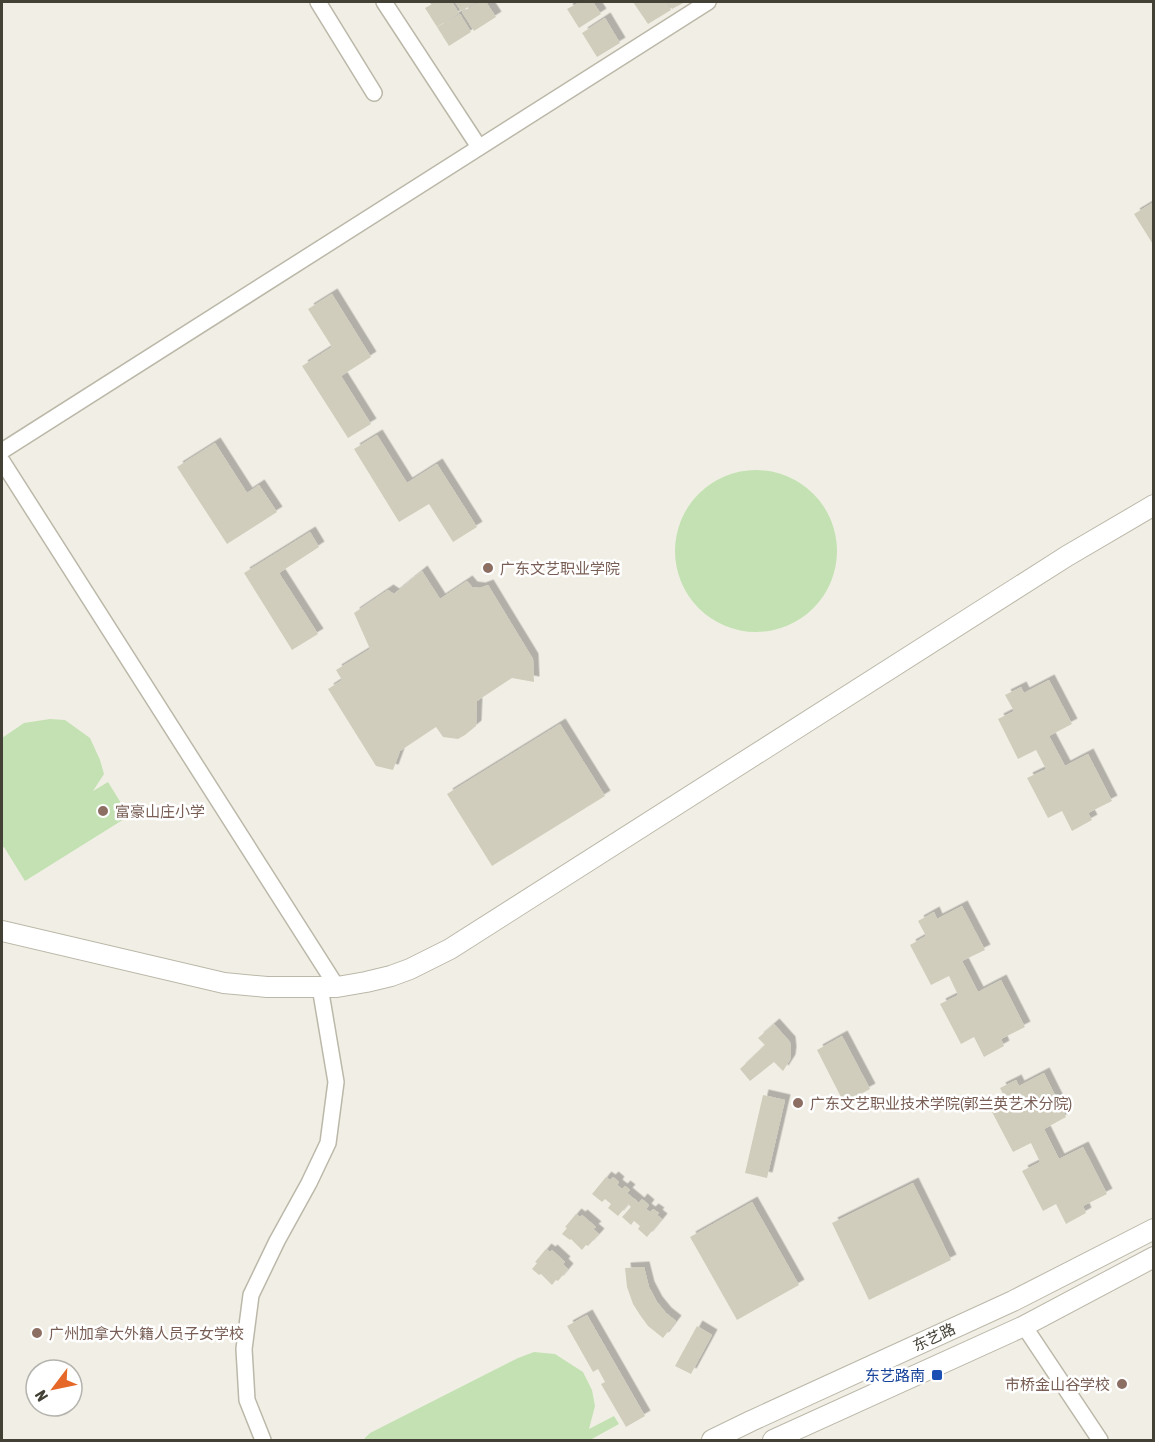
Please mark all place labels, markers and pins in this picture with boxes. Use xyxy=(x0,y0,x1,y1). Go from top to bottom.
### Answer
place label: 广东文艺职业学院 xyxy=(500,560,620,577)
marker: 广东文艺职业学院 xyxy=(481,561,495,575)
place label: 富豪山庄小学 xyxy=(115,803,205,820)
marker: 富豪山庄小学 xyxy=(96,804,110,818)
place label: 广东文艺职业技术学院(郭兰英艺术分院) xyxy=(810,1095,1072,1112)
marker: 广东文艺职业技术学院(郭兰英艺术分院) xyxy=(791,1096,805,1110)
place label: 广州加拿大外籍人员子女学校 xyxy=(49,1325,244,1342)
marker: 广州加拿大外籍人员子女学校 xyxy=(30,1326,44,1340)
place label: 东艺路南 xyxy=(865,1367,925,1384)
marker: 东艺路南 xyxy=(930,1368,944,1382)
place label: 市桥金山谷学校 xyxy=(1005,1376,1110,1393)
marker: 市桥金山谷学校 xyxy=(1115,1377,1129,1391)

